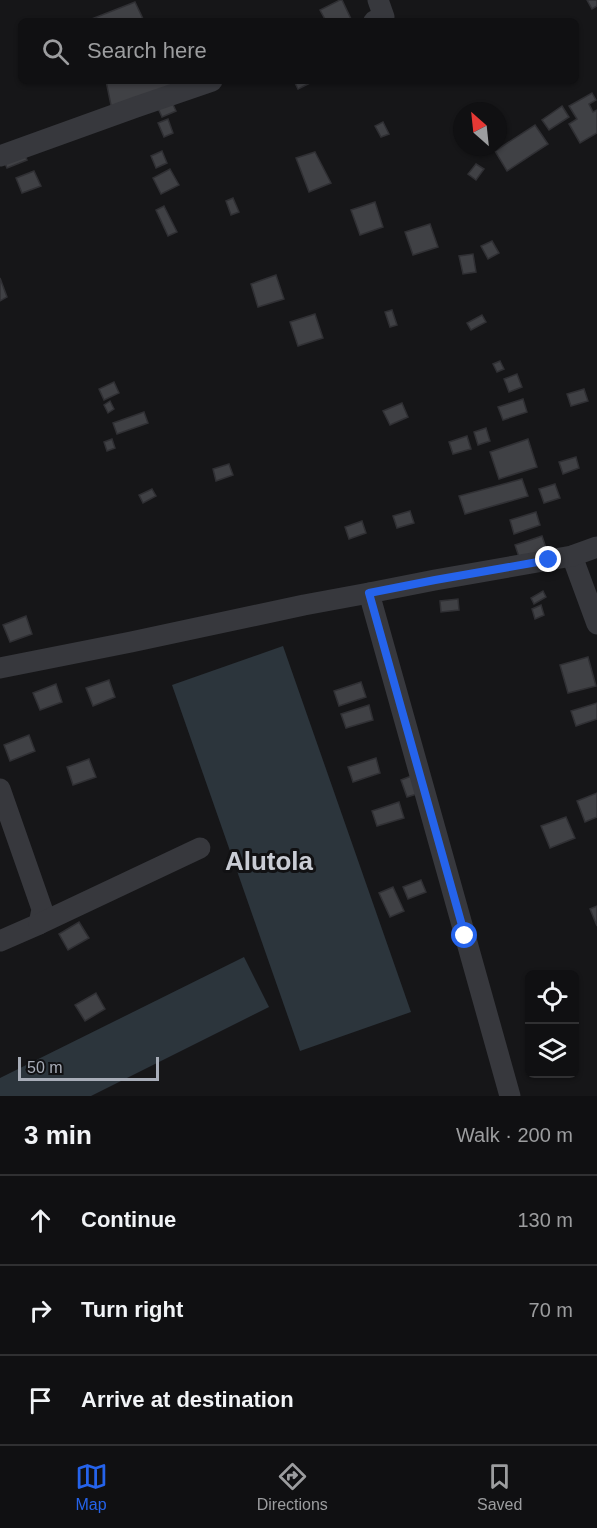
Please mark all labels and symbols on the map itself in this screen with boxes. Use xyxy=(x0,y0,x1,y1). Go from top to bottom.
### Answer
north arrow xyxy=(453,102,507,156)
route end xyxy=(535,546,561,572)
district label: Alutola xyxy=(225,846,314,876)
route start xyxy=(451,922,477,948)
scale bar xyxy=(18,1054,159,1082)

